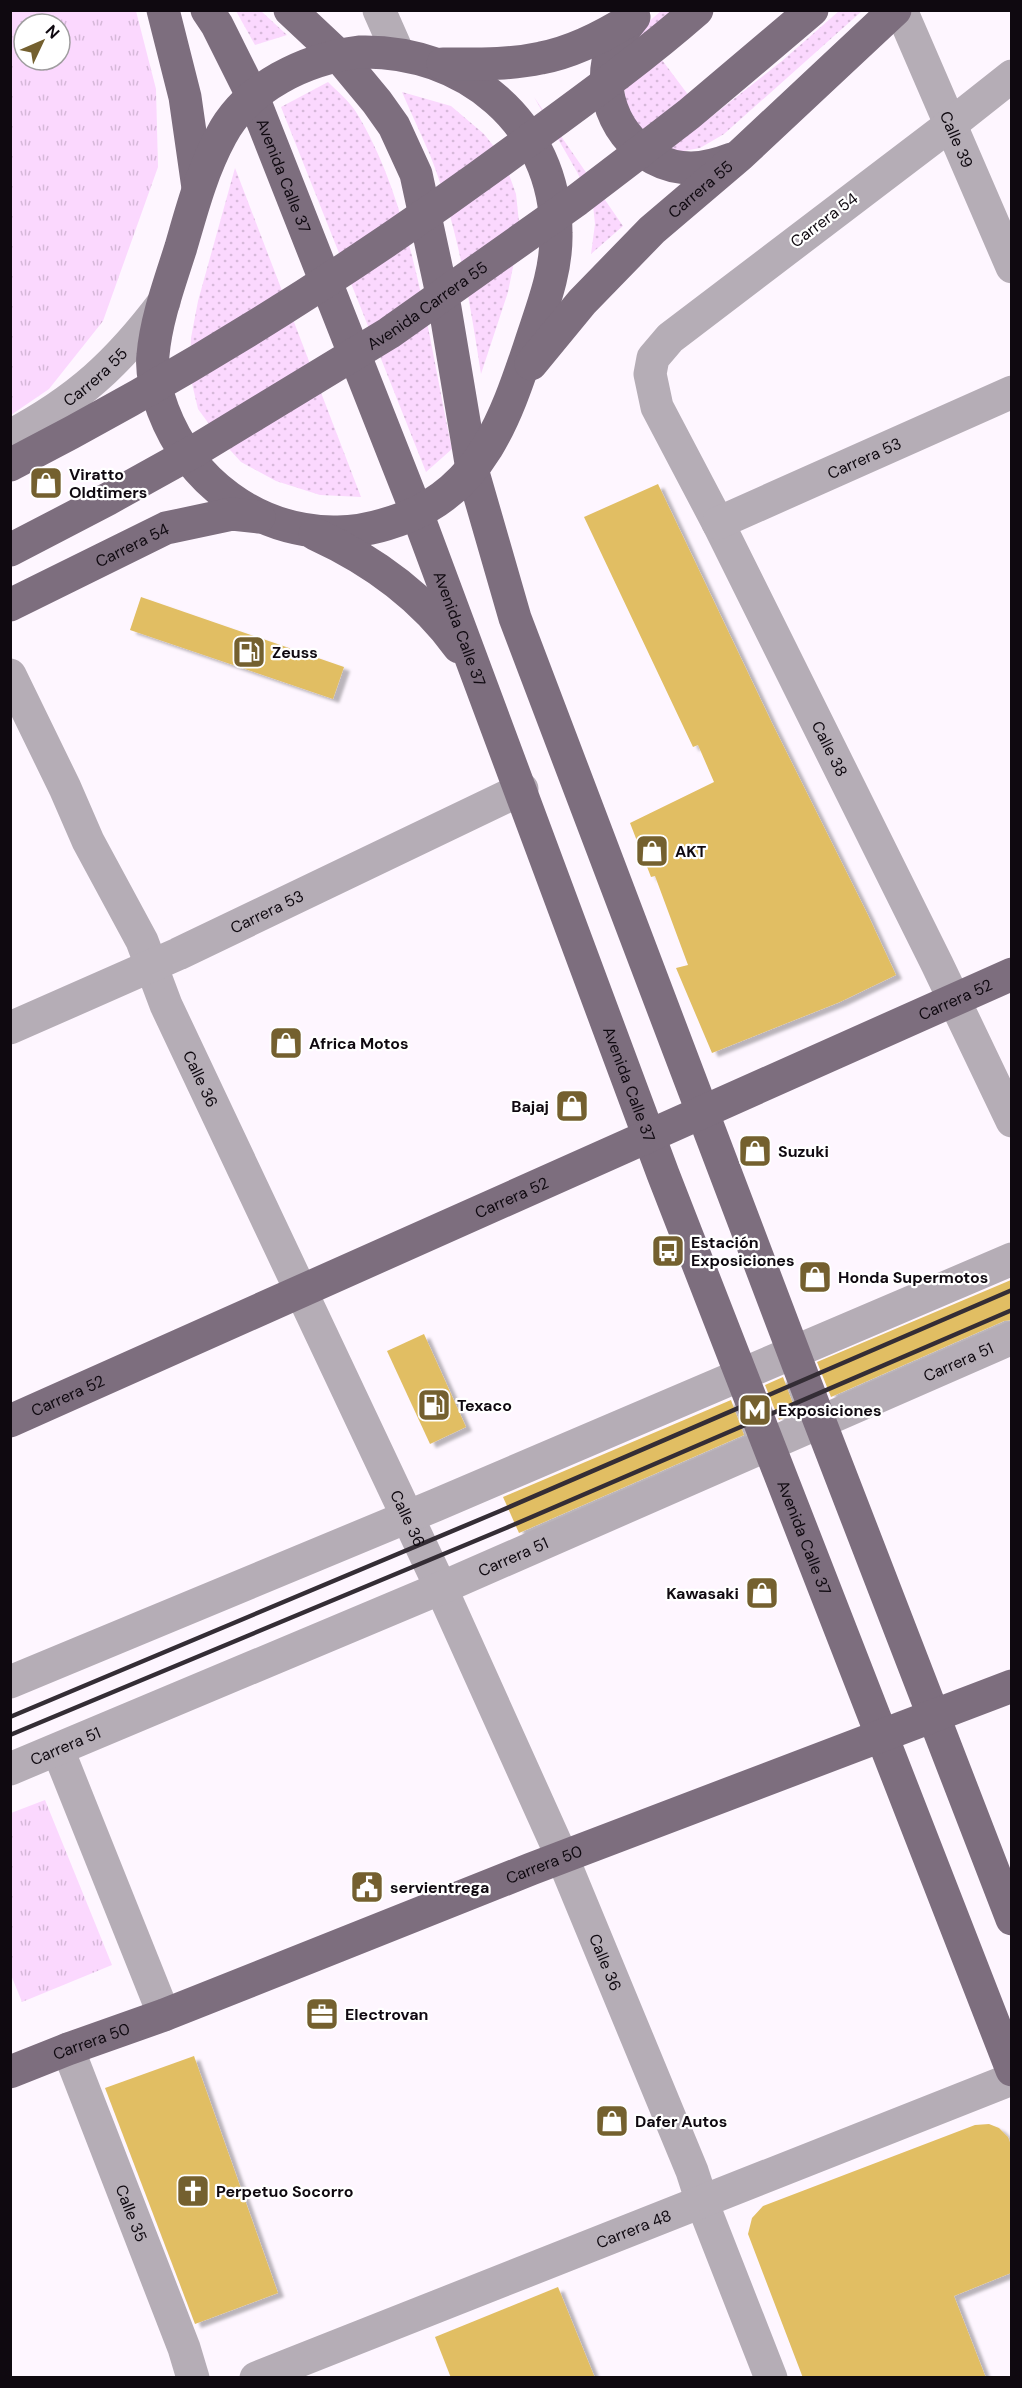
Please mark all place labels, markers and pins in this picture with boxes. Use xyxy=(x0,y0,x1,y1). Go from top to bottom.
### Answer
place label: Viratto Oldtimers xyxy=(69,464,147,503)
shop icon: Viratto Oldtimers xyxy=(28,465,64,501)
fuel station icon: Zeuss xyxy=(231,634,267,670)
place label: Zeuss xyxy=(272,642,318,663)
shop icon: AKT xyxy=(634,833,670,869)
place label: AKT xyxy=(675,841,707,862)
shop icon: Africa Motos xyxy=(268,1025,304,1061)
place label: Africa Motos xyxy=(309,1033,409,1054)
shop icon: Bajaj xyxy=(554,1088,590,1124)
place label: Bajaj xyxy=(511,1096,549,1117)
shop icon: Suzuki xyxy=(737,1133,773,1169)
place label: Suzuki xyxy=(778,1141,829,1162)
place label: Estación Exposiciones xyxy=(691,1232,794,1271)
bus stop icon: Estación Exposiciones xyxy=(650,1233,686,1269)
shop icon: Honda Supermotos xyxy=(797,1259,833,1295)
place label: Honda Supermotos xyxy=(838,1267,988,1288)
fuel station icon: Texaco xyxy=(416,1387,452,1423)
metro station icon: Exposiciones xyxy=(737,1392,773,1428)
place label: Texaco xyxy=(457,1395,512,1416)
place label: Exposiciones xyxy=(778,1400,881,1421)
shop icon: Kawasaki xyxy=(744,1575,780,1611)
place label: Kawasaki xyxy=(666,1583,739,1604)
public building icon: servientrega xyxy=(349,1869,385,1905)
place label: servientrega xyxy=(390,1877,489,1898)
office icon: Electrovan xyxy=(304,1996,340,2032)
place label: Electrovan xyxy=(345,2004,428,2025)
shop icon: Dafer Autos xyxy=(594,2103,630,2139)
place label: Dafer Autos xyxy=(635,2111,727,2132)
church icon: Perpetuo Socorro xyxy=(175,2173,211,2209)
place label: Perpetuo Socorro xyxy=(216,2181,354,2202)

